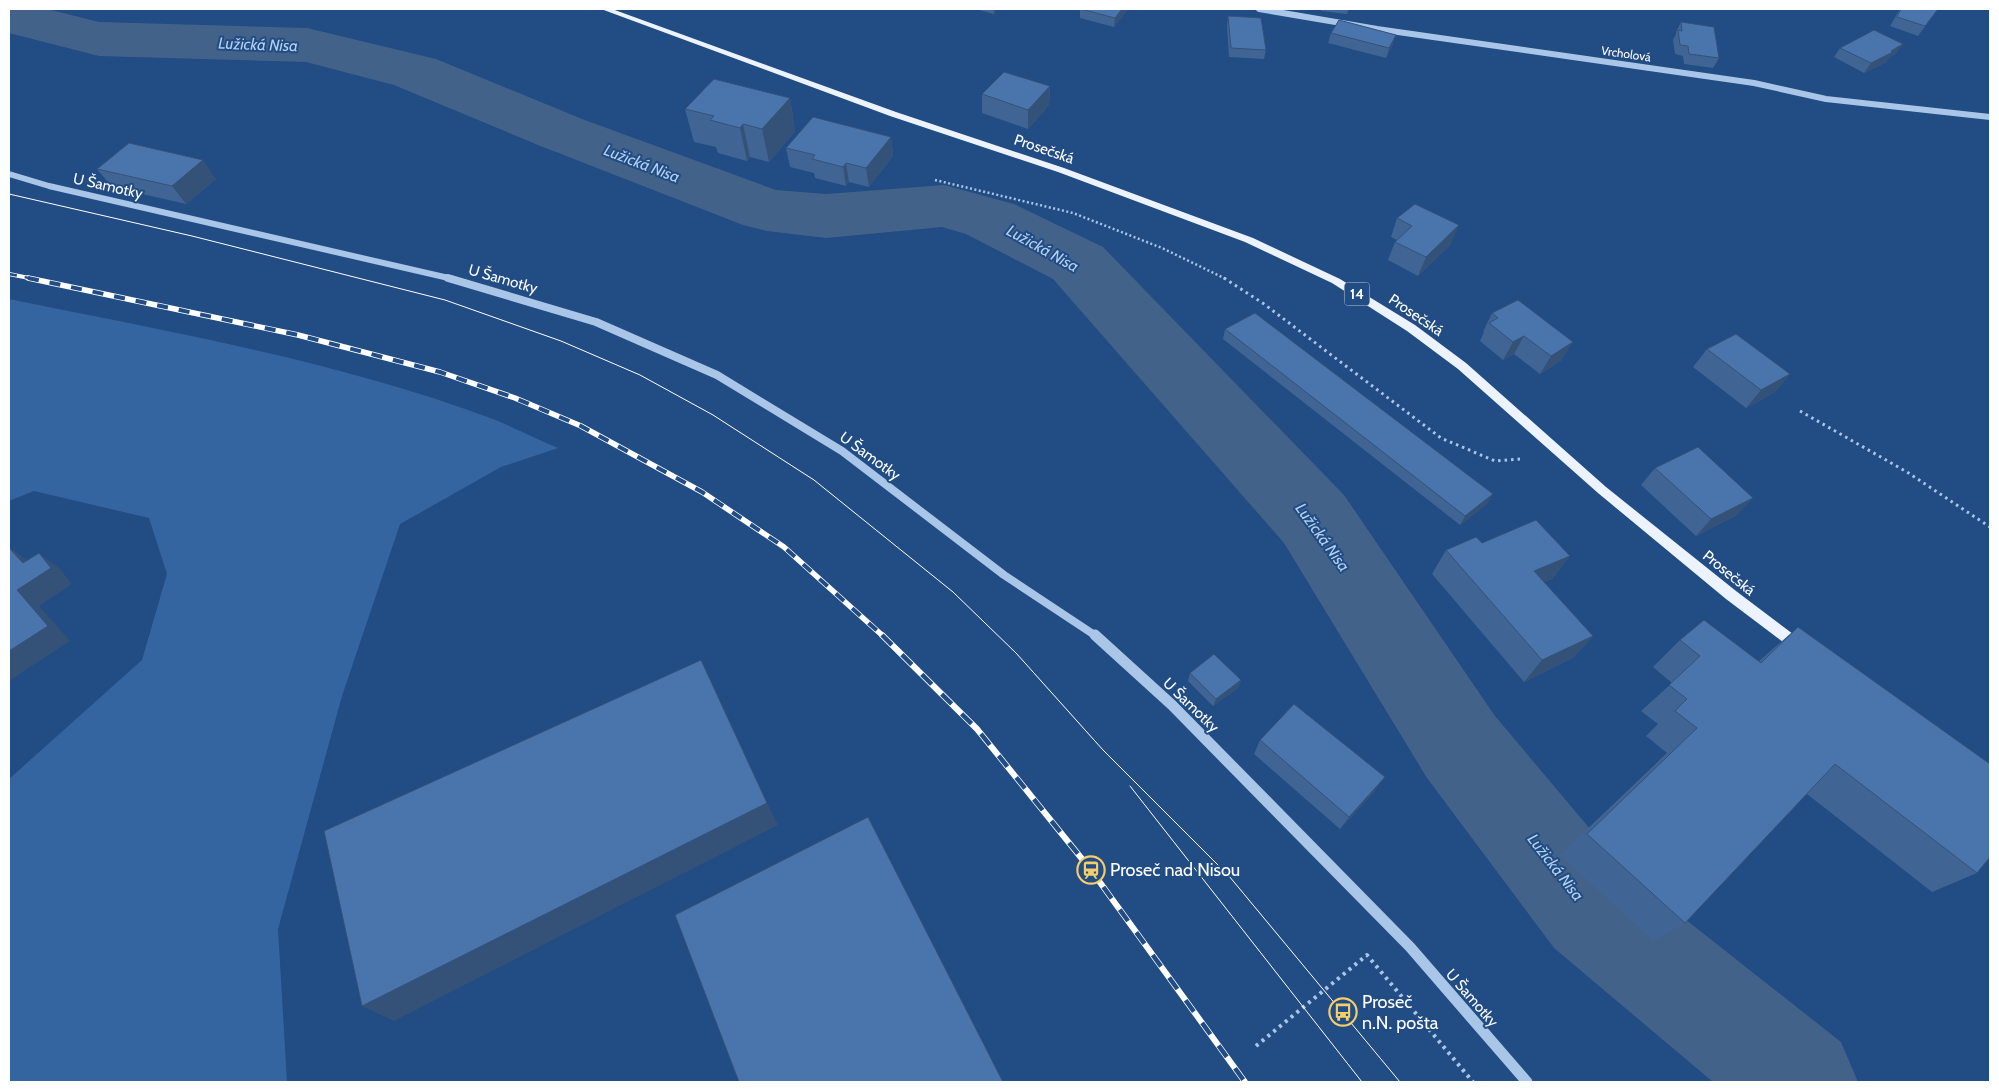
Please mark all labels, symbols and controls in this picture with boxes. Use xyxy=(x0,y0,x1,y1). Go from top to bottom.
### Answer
water label: Lužická Nisa xyxy=(218,34,298,55)
street label: Vrcholová xyxy=(1600,43,1652,64)
street label: Prosečská xyxy=(1012,130,1077,168)
water label: Lužická Nisa xyxy=(601,140,682,187)
street label: U Šamotky xyxy=(71,168,145,203)
water label: Lužická Nisa xyxy=(1003,221,1082,276)
street label: U Šamotky xyxy=(466,260,540,298)
road number: 14 xyxy=(1344,282,1370,306)
street label: Prosečská xyxy=(1385,290,1447,340)
street label: U Šamotky xyxy=(836,427,905,484)
water label: Lužická Nisa xyxy=(1292,500,1354,575)
street label: Prosečská xyxy=(1699,546,1759,600)
street label: U Šamotky xyxy=(1159,673,1224,736)
water label: Lužická Nisa xyxy=(1524,830,1588,904)
station icon: Proseč nad Nisou xyxy=(1076,855,1106,885)
place label: Proseč nad Nisou xyxy=(1110,859,1240,881)
street label: U Šamotky xyxy=(1442,965,1503,1031)
place label: Proseč n.N. pošta xyxy=(1362,991,1439,1034)
bus stop icon: Proseč n.N. pošta xyxy=(1328,997,1358,1027)

